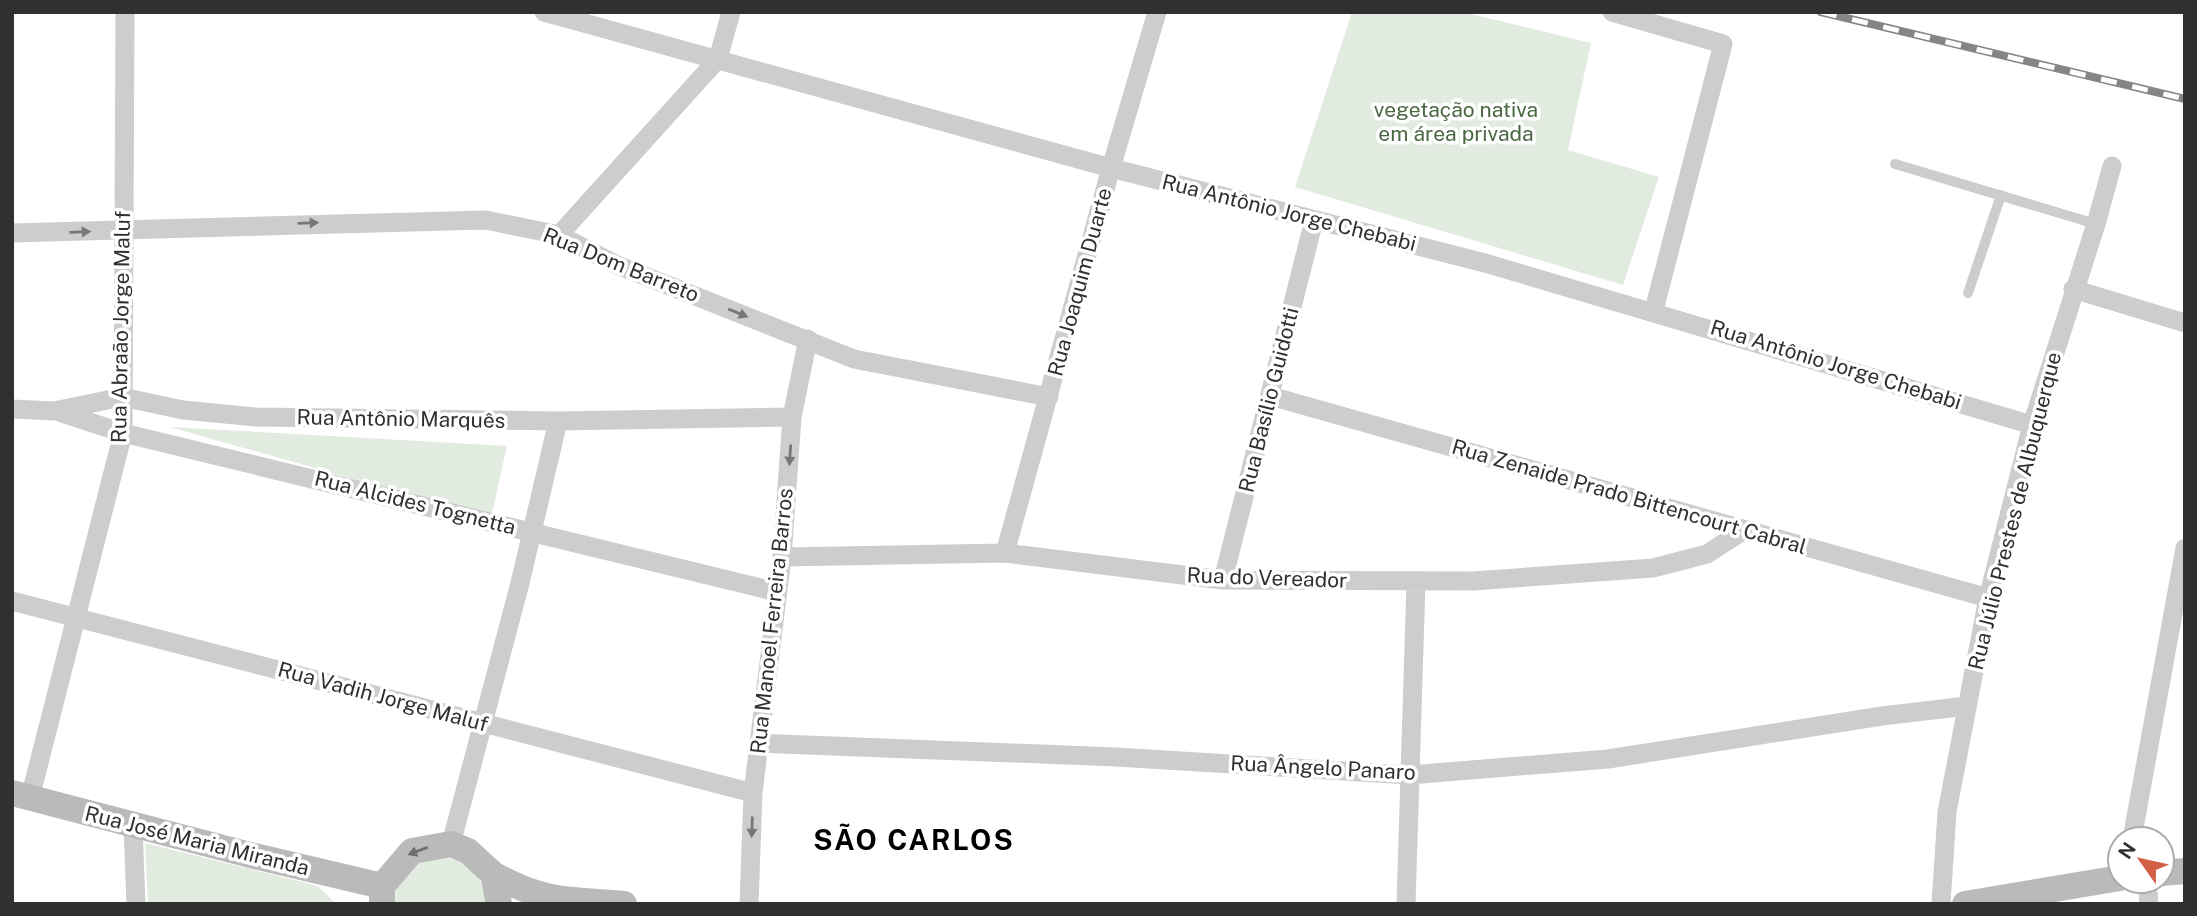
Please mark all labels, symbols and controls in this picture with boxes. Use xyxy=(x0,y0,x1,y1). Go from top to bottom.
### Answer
park label: vegetação nativa em área privada xyxy=(1374,97,1538,146)
street label: Rua Antônio Jorge Chebabi xyxy=(1159,169,1419,256)
street label: Rua Joaquim Duarte xyxy=(1042,185,1117,379)
street label: Rua Abraão Jorge Maluf xyxy=(106,211,135,443)
one-way arrow xyxy=(297,218,319,229)
street label: Rua Dom Barreto xyxy=(540,222,703,307)
one-way arrow xyxy=(70,226,92,237)
street label: Rua Basílio Guidotti xyxy=(1233,305,1304,495)
one-way arrow xyxy=(727,307,748,318)
street label: Rua Antônio Jorge Chebabi xyxy=(1708,314,1965,415)
street label: Rua Júlio Prestes de Albuquerque xyxy=(1963,349,2066,673)
street label: Rua Antônio Marquês xyxy=(296,404,506,433)
street label: Rua Zenaide Prado Bittencourt Cabral xyxy=(1449,434,1809,559)
one-way arrow xyxy=(784,444,795,466)
street label: Rua Alcides Tognetta xyxy=(312,465,518,540)
street label: Rua Manoel Ferreira Barros xyxy=(745,487,798,755)
street label: Rua do Vereador xyxy=(1186,562,1348,593)
street label: Rua Vadih Jorge Maluf xyxy=(275,656,491,737)
street label: Rua Ângelo Panaro xyxy=(1230,750,1416,785)
street label: Rua José Maria Miranda xyxy=(82,801,312,881)
one-way arrow xyxy=(746,816,757,838)
district label: SÃO CARLOS xyxy=(813,823,1015,856)
north arrow xyxy=(2106,825,2176,895)
text: N xyxy=(2114,838,2140,863)
one-way arrow xyxy=(407,846,428,857)

